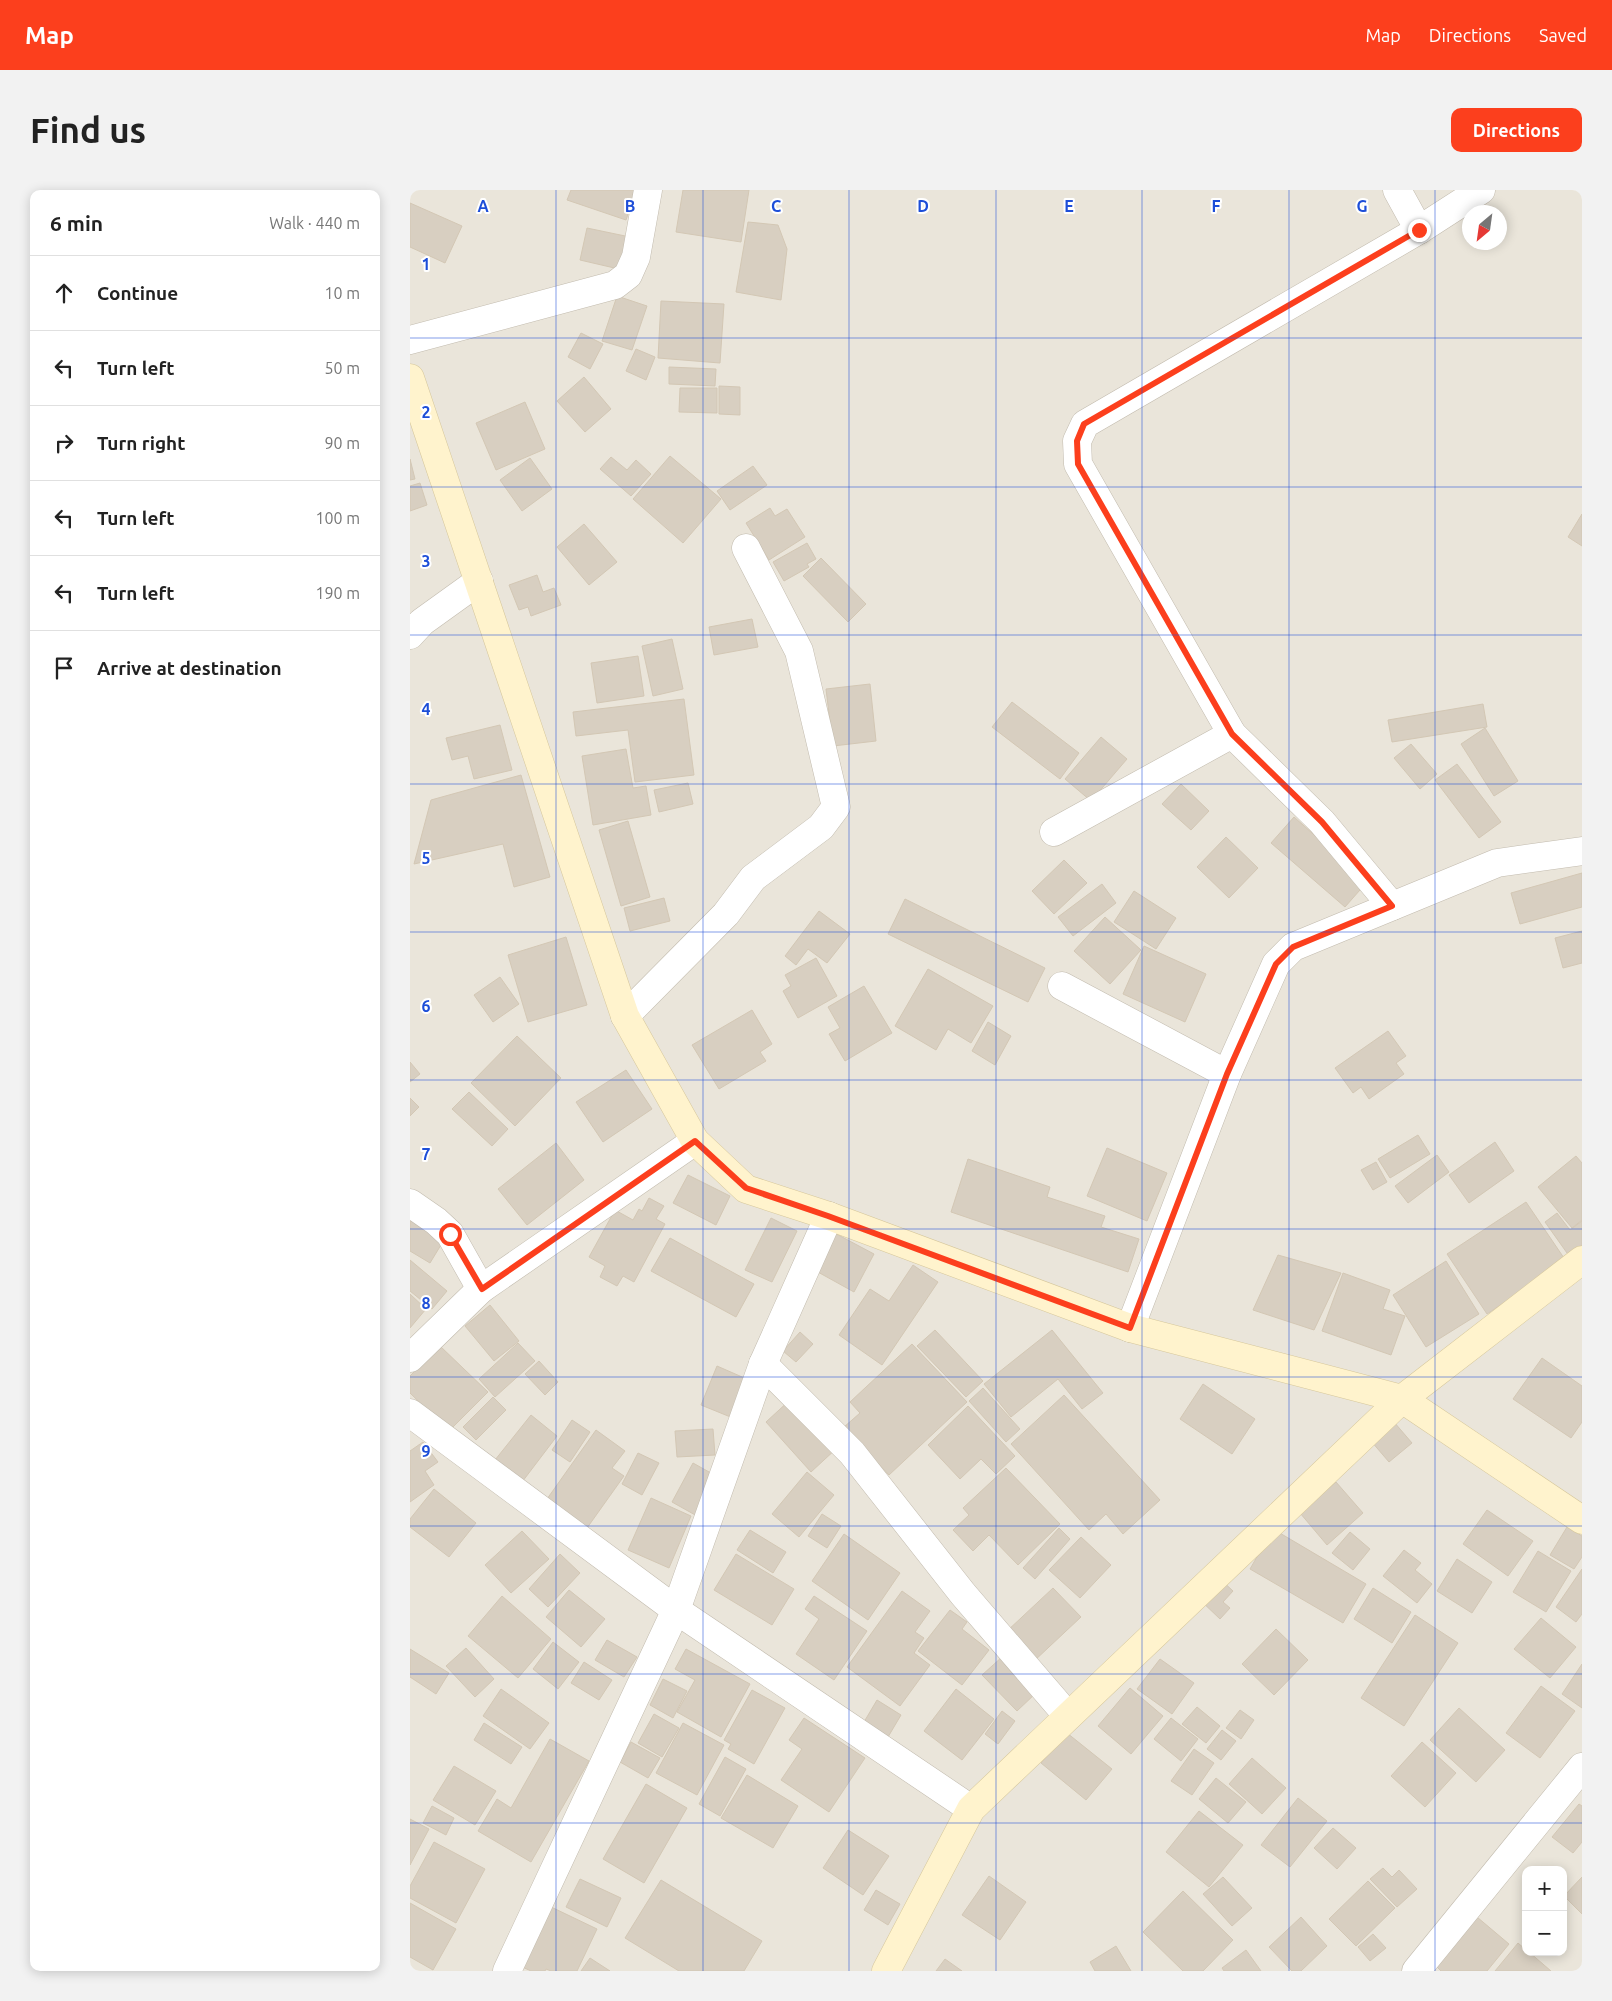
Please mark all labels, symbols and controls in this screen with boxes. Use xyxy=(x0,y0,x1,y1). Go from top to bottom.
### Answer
text: Map xyxy=(25,22,74,49)
text: Map xyxy=(1365,25,1401,45)
text: Directions xyxy=(1429,25,1511,45)
text: Saved xyxy=(1539,25,1587,45)
button: Directions xyxy=(1451,108,1582,152)
text: Find us xyxy=(30,110,146,150)
text: A xyxy=(477,197,489,215)
text: B xyxy=(625,197,635,215)
text: C xyxy=(771,197,781,215)
text: D xyxy=(917,197,929,215)
text: E xyxy=(1064,197,1074,215)
text: F xyxy=(1212,197,1221,215)
text: G xyxy=(1356,197,1368,215)
north arrow xyxy=(1462,205,1507,250)
text: 6 min xyxy=(50,211,103,235)
text: Walk · 440 m xyxy=(269,214,360,232)
route end xyxy=(1408,219,1431,242)
text: 1 xyxy=(421,255,431,273)
icon: ahead xyxy=(50,279,78,307)
text: Continue xyxy=(97,282,178,304)
text: 10 m xyxy=(324,284,360,302)
icon: left xyxy=(50,354,78,382)
text: Turn left xyxy=(97,357,175,379)
text: 50 m xyxy=(324,359,360,377)
text: 2 xyxy=(421,403,431,421)
icon: right xyxy=(50,429,78,457)
text: Turn right xyxy=(97,432,185,454)
text: 90 m xyxy=(324,434,360,452)
icon: left xyxy=(50,504,78,532)
text: Turn left xyxy=(97,507,175,529)
text: 100 m xyxy=(315,509,360,527)
text: 3 xyxy=(421,552,431,570)
icon: left xyxy=(50,579,78,607)
text: Turn left xyxy=(97,582,175,604)
text: 190 m xyxy=(315,584,360,602)
icon: arrive xyxy=(50,654,78,682)
text: Arrive at destination xyxy=(97,657,282,679)
text: 4 xyxy=(421,700,431,718)
text: 5 xyxy=(421,849,431,867)
text: 6 xyxy=(421,997,431,1015)
text: 7 xyxy=(421,1145,431,1163)
route start xyxy=(439,1223,462,1246)
text: 8 xyxy=(421,1294,431,1312)
text: 9 xyxy=(421,1442,431,1460)
map controls xyxy=(1522,1866,1567,1956)
button: + xyxy=(1522,1866,1567,1911)
button: − xyxy=(1522,1911,1567,1956)

